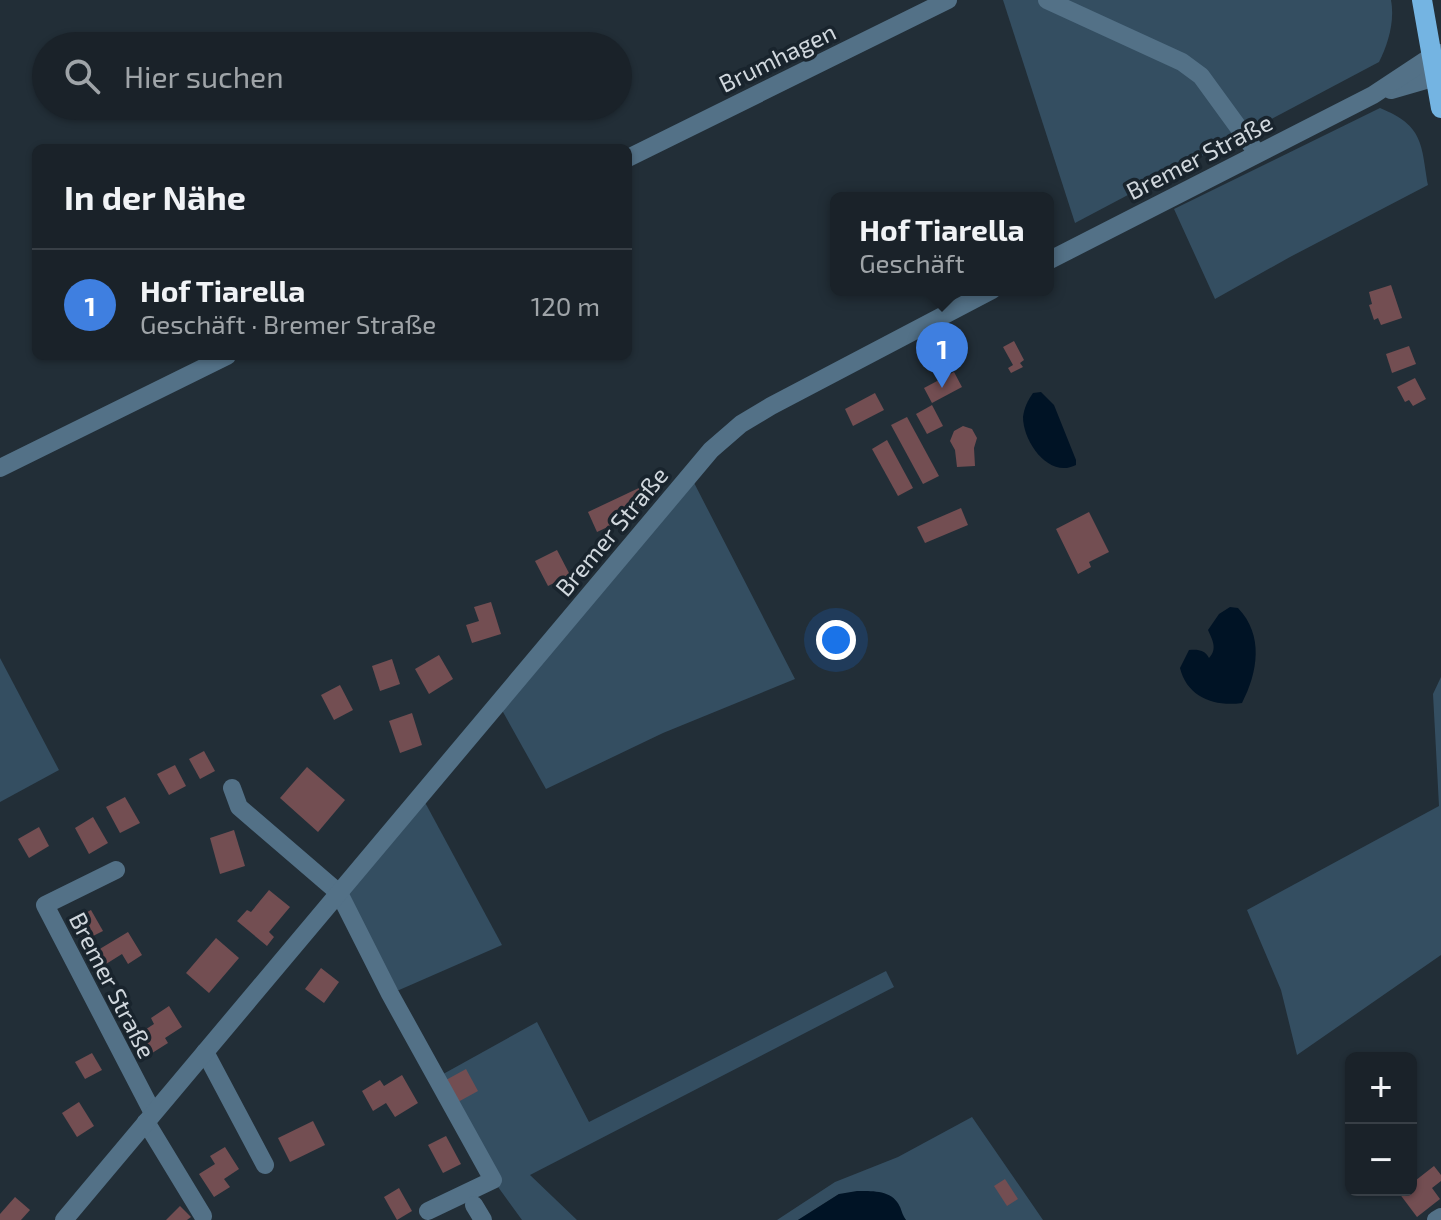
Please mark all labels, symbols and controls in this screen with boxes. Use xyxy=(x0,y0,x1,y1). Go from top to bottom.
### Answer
street label: Brumhagen xyxy=(714,16,840,98)
search box xyxy=(32,32,632,120)
icon: search xyxy=(60,54,104,98)
text: Hier suchen xyxy=(124,58,284,94)
street label: Bremer Straße xyxy=(1121,107,1277,205)
text: In der Nähe xyxy=(64,176,246,217)
popup xyxy=(830,192,1054,296)
text: Hof Tiarella xyxy=(859,211,1025,247)
text: Geschäft xyxy=(859,247,965,278)
text: Hof Tiarella xyxy=(140,272,305,308)
text: 1 xyxy=(84,290,96,321)
text: 120 m xyxy=(531,290,600,321)
text: Geschäft · Bremer Straße xyxy=(140,308,436,339)
pin: 1 xyxy=(916,322,968,388)
street label: Bremer Straße xyxy=(549,460,673,602)
your location xyxy=(816,620,856,660)
street label: Bremer Straße xyxy=(64,907,162,1063)
map controls xyxy=(1345,1052,1417,1196)
button: + xyxy=(1345,1052,1417,1124)
button: − xyxy=(1345,1124,1417,1196)

